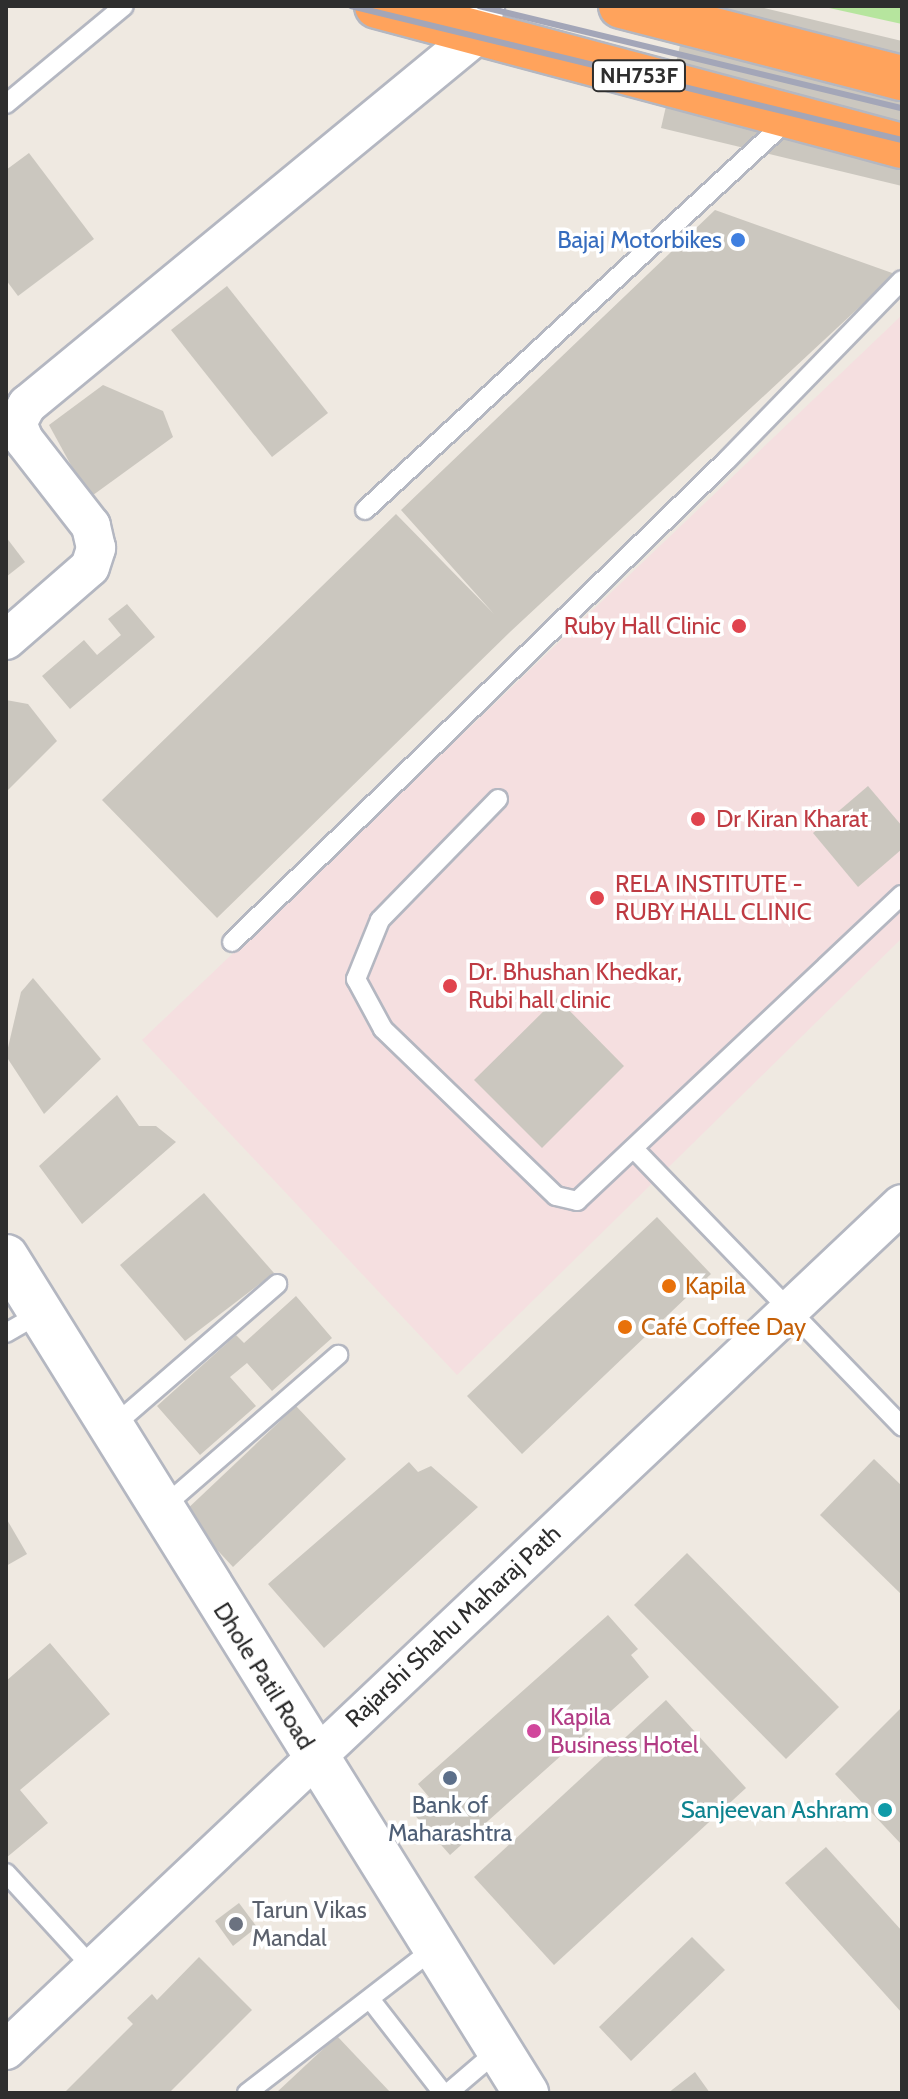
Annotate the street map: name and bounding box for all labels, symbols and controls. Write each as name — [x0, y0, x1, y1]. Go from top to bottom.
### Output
road number: NH753F — [591, 58, 687, 94]
place label: Bajaj Motorbikes — [557, 226, 722, 254]
marker: Bajaj Motorbikes — [729, 231, 747, 249]
place label: Ruby Hall Clinic — [564, 612, 721, 640]
marker: Ruby Hall Clinic — [728, 615, 750, 637]
place label: Dr Kiran Kharat — [716, 805, 868, 833]
marker: Dr Kiran Kharat — [687, 808, 709, 830]
place label: RELA INSTITUTE - RUBY HALL CLINIC — [615, 870, 811, 926]
marker: RELA INSTITUTE - RUBY HALL CLINIC — [586, 887, 608, 909]
place label: Dr. Bhushan Khedkar, Rubi hall clinic — [468, 958, 682, 1014]
marker: Dr. Bhushan Khedkar, Rubi hall clinic — [439, 975, 461, 997]
place label: Kapila — [685, 1272, 746, 1300]
marker: Kapila — [660, 1277, 678, 1295]
place label: Café Coffee Day — [641, 1313, 806, 1341]
marker: Café Coffee Day — [616, 1318, 634, 1336]
street label: Rajarshi Shahu Maharaj Path — [340, 1519, 566, 1733]
street label: Dhole Patil Road — [207, 1597, 321, 1755]
place label: Kapila Business Hotel — [550, 1703, 698, 1759]
marker: Kapila Business Hotel — [525, 1722, 543, 1740]
marker: Bank of Maharashtra — [441, 1769, 459, 1787]
place label: Bank of Maharashtra — [388, 1791, 512, 1847]
place label: Sanjeevan Ashram — [681, 1796, 869, 1824]
marker: Sanjeevan Ashram — [876, 1801, 894, 1819]
place label: Tarun Vikas Mandal — [252, 1896, 367, 1952]
marker: Tarun Vikas Mandal — [227, 1915, 245, 1933]

